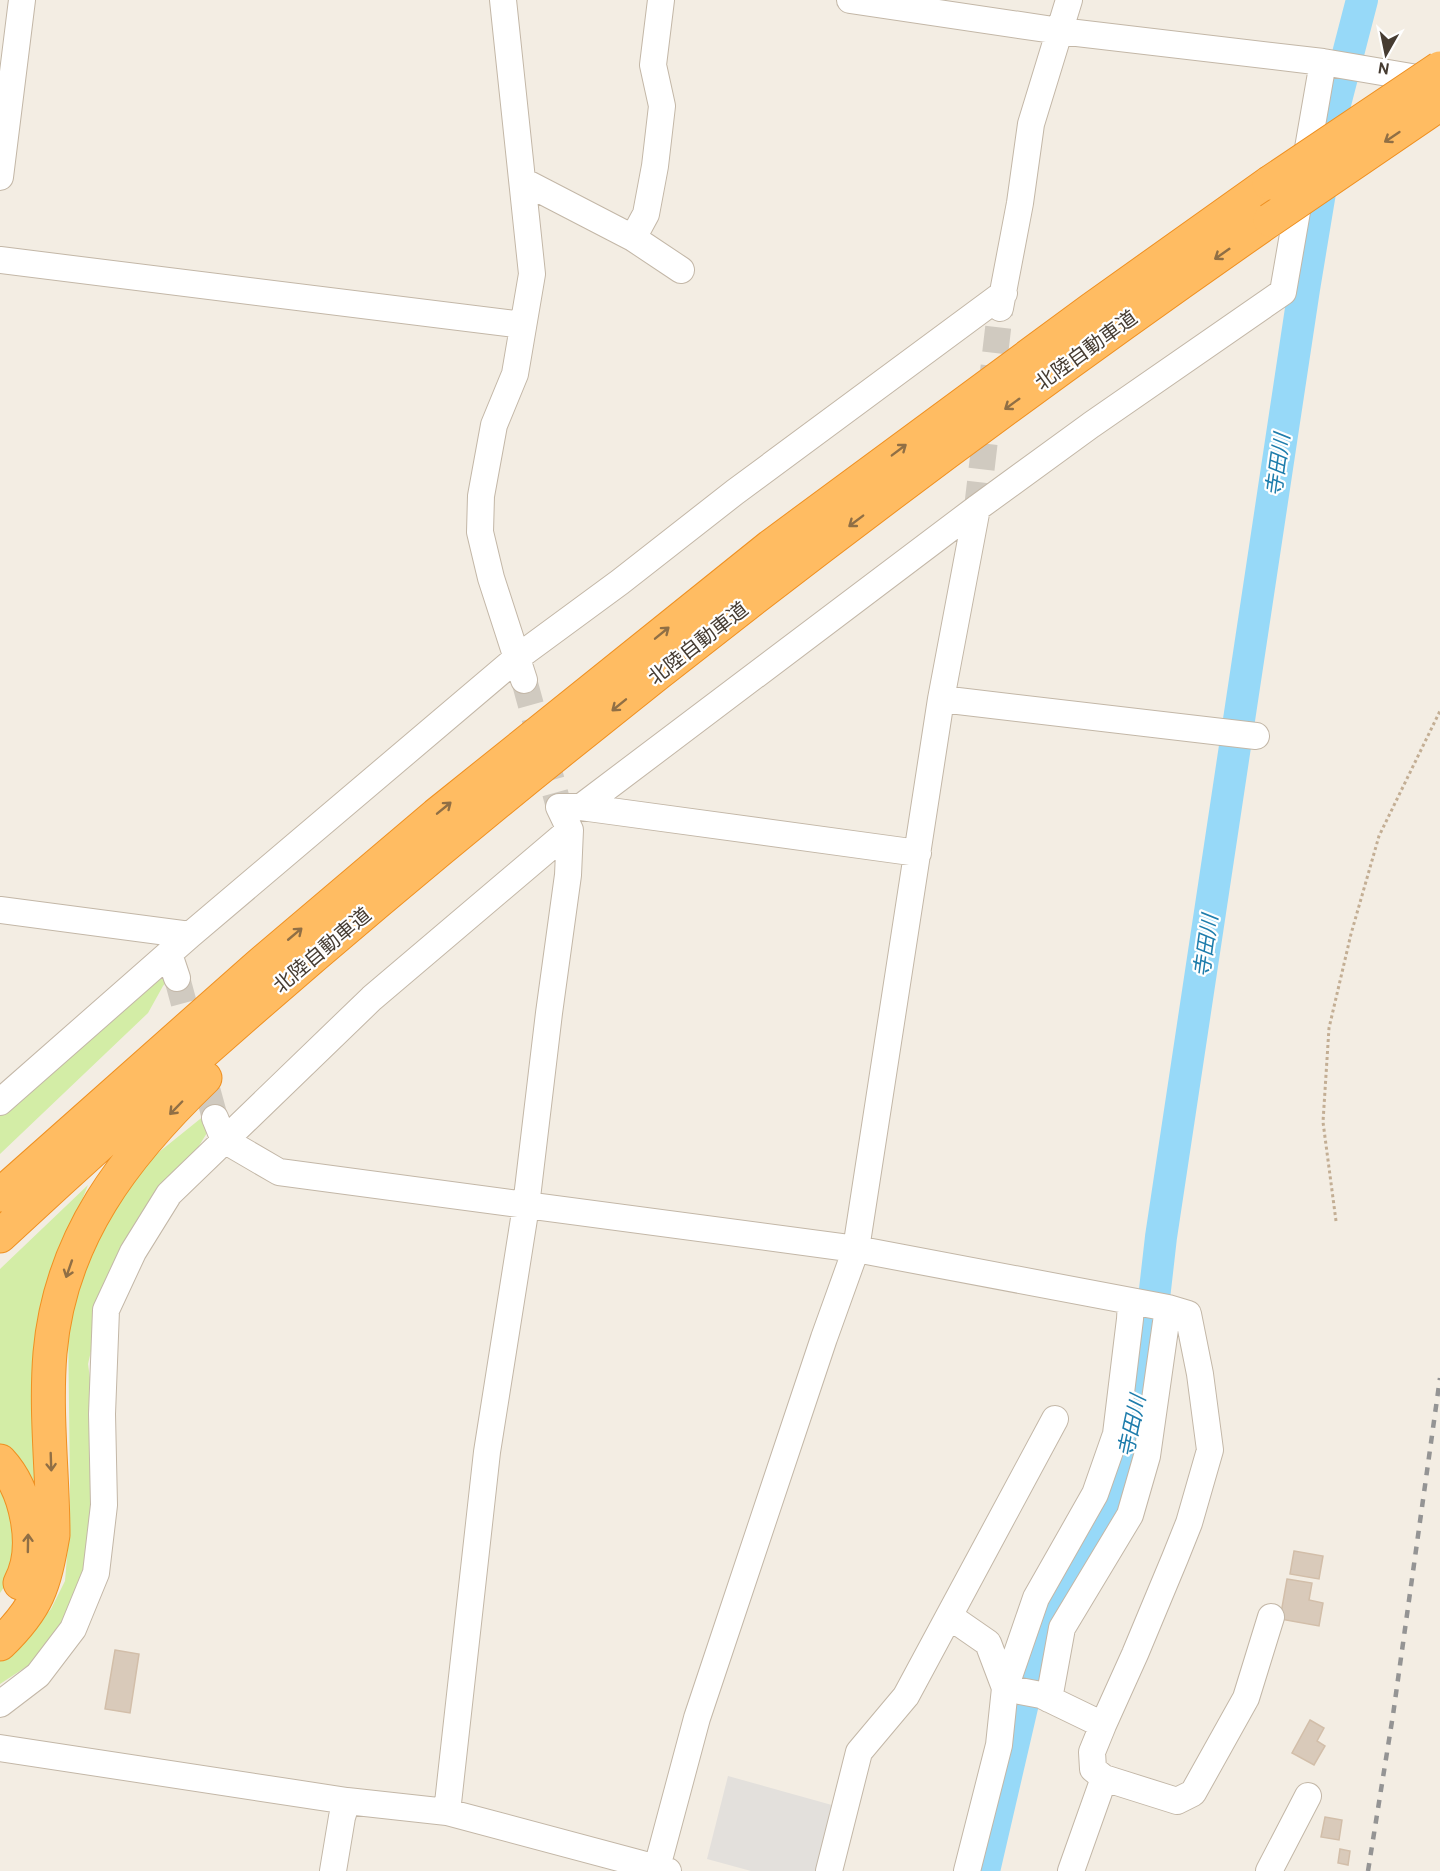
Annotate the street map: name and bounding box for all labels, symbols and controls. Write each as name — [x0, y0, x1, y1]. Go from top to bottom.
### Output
north arrow — [1356, 24, 1416, 84]
text: N — [1377, 56, 1391, 78]
one-way arrow — [1384, 131, 1400, 143]
one-way arrow — [1214, 248, 1230, 260]
street label: 北陸自動車道 — [1031, 306, 1143, 397]
one-way arrow — [1004, 397, 1020, 410]
water label: 寺田川 — [1262, 430, 1298, 498]
one-way arrow — [891, 443, 907, 456]
one-way arrow — [848, 514, 864, 527]
street label: 北陸自動車道 — [644, 597, 755, 692]
one-way arrow — [654, 626, 670, 639]
one-way arrow — [612, 699, 628, 712]
one-way arrow — [436, 801, 452, 814]
street label: 北陸自動車道 — [269, 903, 378, 1000]
water label: 寺田川 — [1190, 911, 1226, 979]
one-way arrow — [287, 927, 303, 940]
one-way arrow — [168, 1100, 183, 1115]
one-way arrow — [63, 1259, 74, 1278]
water label: 寺田川 — [1114, 1391, 1154, 1460]
one-way arrow — [46, 1451, 57, 1471]
one-way arrow — [23, 1533, 34, 1553]

